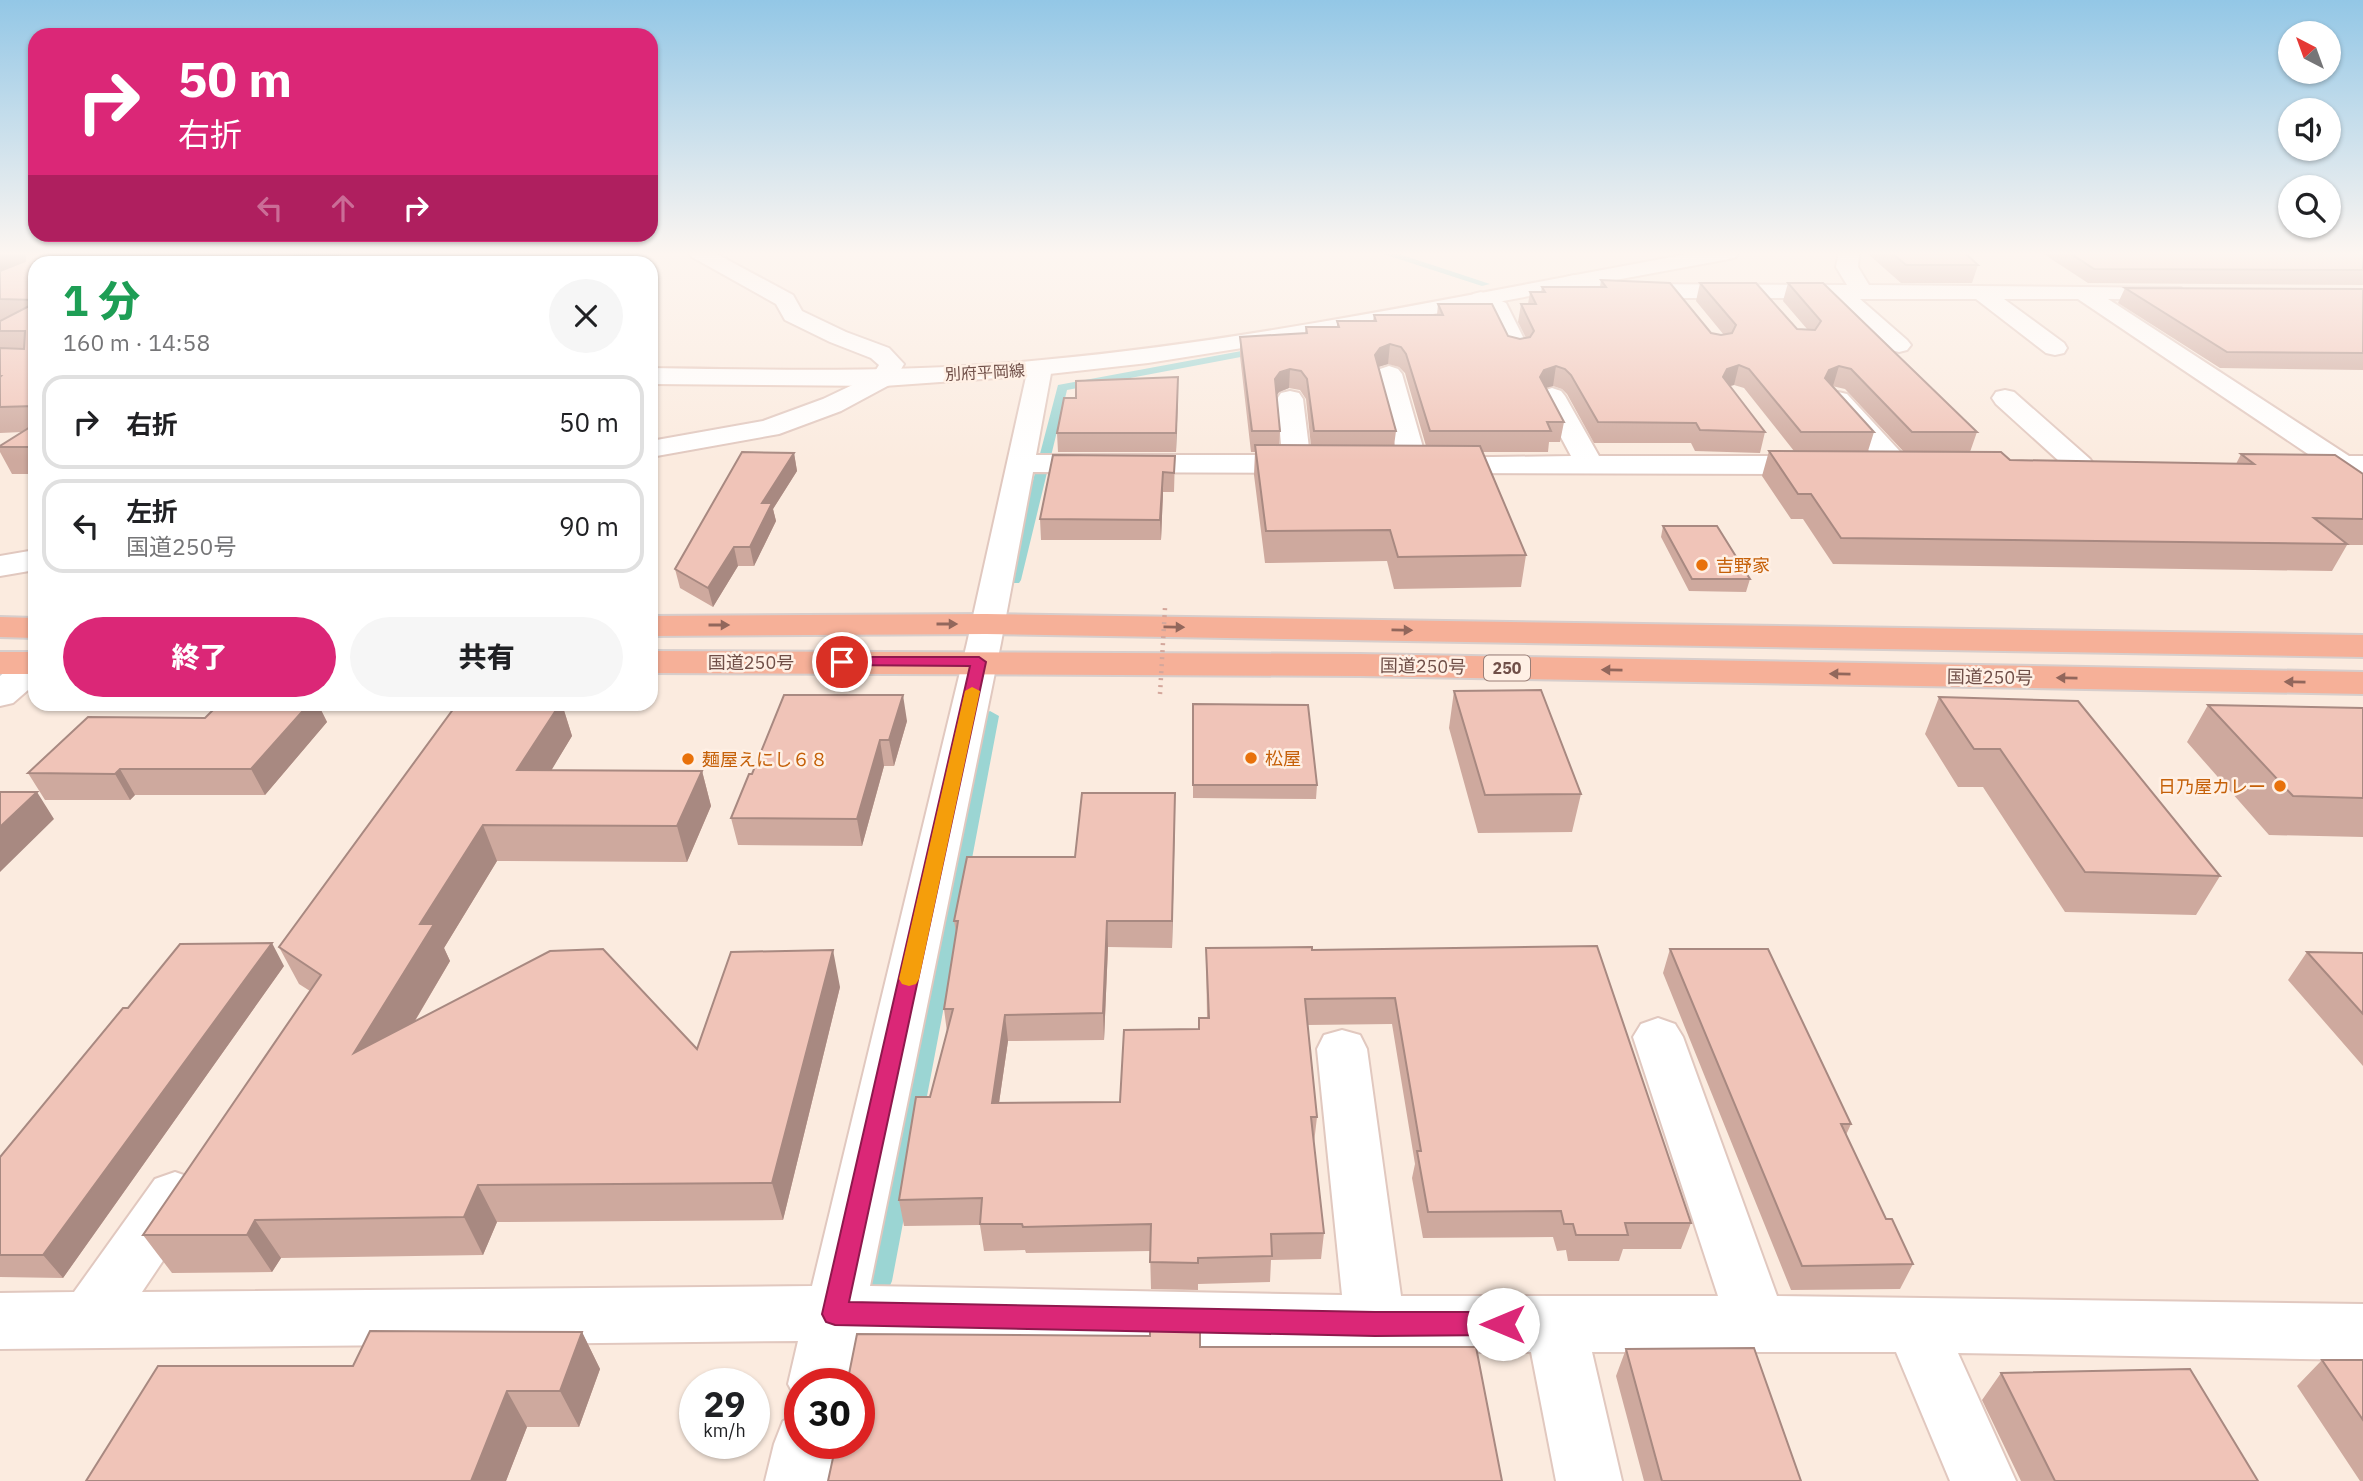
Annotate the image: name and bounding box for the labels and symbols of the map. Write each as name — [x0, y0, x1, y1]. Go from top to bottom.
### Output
north arrow — [2278, 21, 2342, 84]
street label: 別府平岡線 — [945, 360, 1025, 384]
place label: 吉野家 — [1716, 554, 1770, 577]
marker: 吉野家 — [1694, 557, 1710, 573]
one-way arrow — [936, 618, 958, 630]
one-way arrow — [708, 619, 730, 631]
one-way arrow — [1163, 621, 1185, 633]
one-way arrow — [1391, 625, 1413, 636]
pin — [812, 632, 872, 692]
street label: 国道250号 — [708, 651, 794, 674]
street label: 国道250号 — [1380, 654, 1466, 678]
road number: 250 — [1484, 656, 1530, 680]
one-way arrow — [1601, 664, 1623, 675]
street label: 国道250号 — [1947, 665, 2033, 689]
one-way arrow — [1829, 668, 1851, 680]
one-way arrow — [2056, 672, 2078, 684]
one-way arrow — [2284, 676, 2306, 688]
place label: 松屋 — [1265, 747, 1301, 770]
place label: 麺屋えにし６８ — [702, 748, 828, 771]
marker: 松屋 — [1243, 750, 1259, 766]
marker: 麺屋えにし６８ — [680, 751, 696, 767]
place label: 日乃屋カレー — [2158, 775, 2266, 798]
marker: 日乃屋カレー — [2272, 778, 2288, 794]
position arrow — [1466, 1287, 1540, 1361]
speed limit sign: 30 — [784, 1368, 875, 1459]

